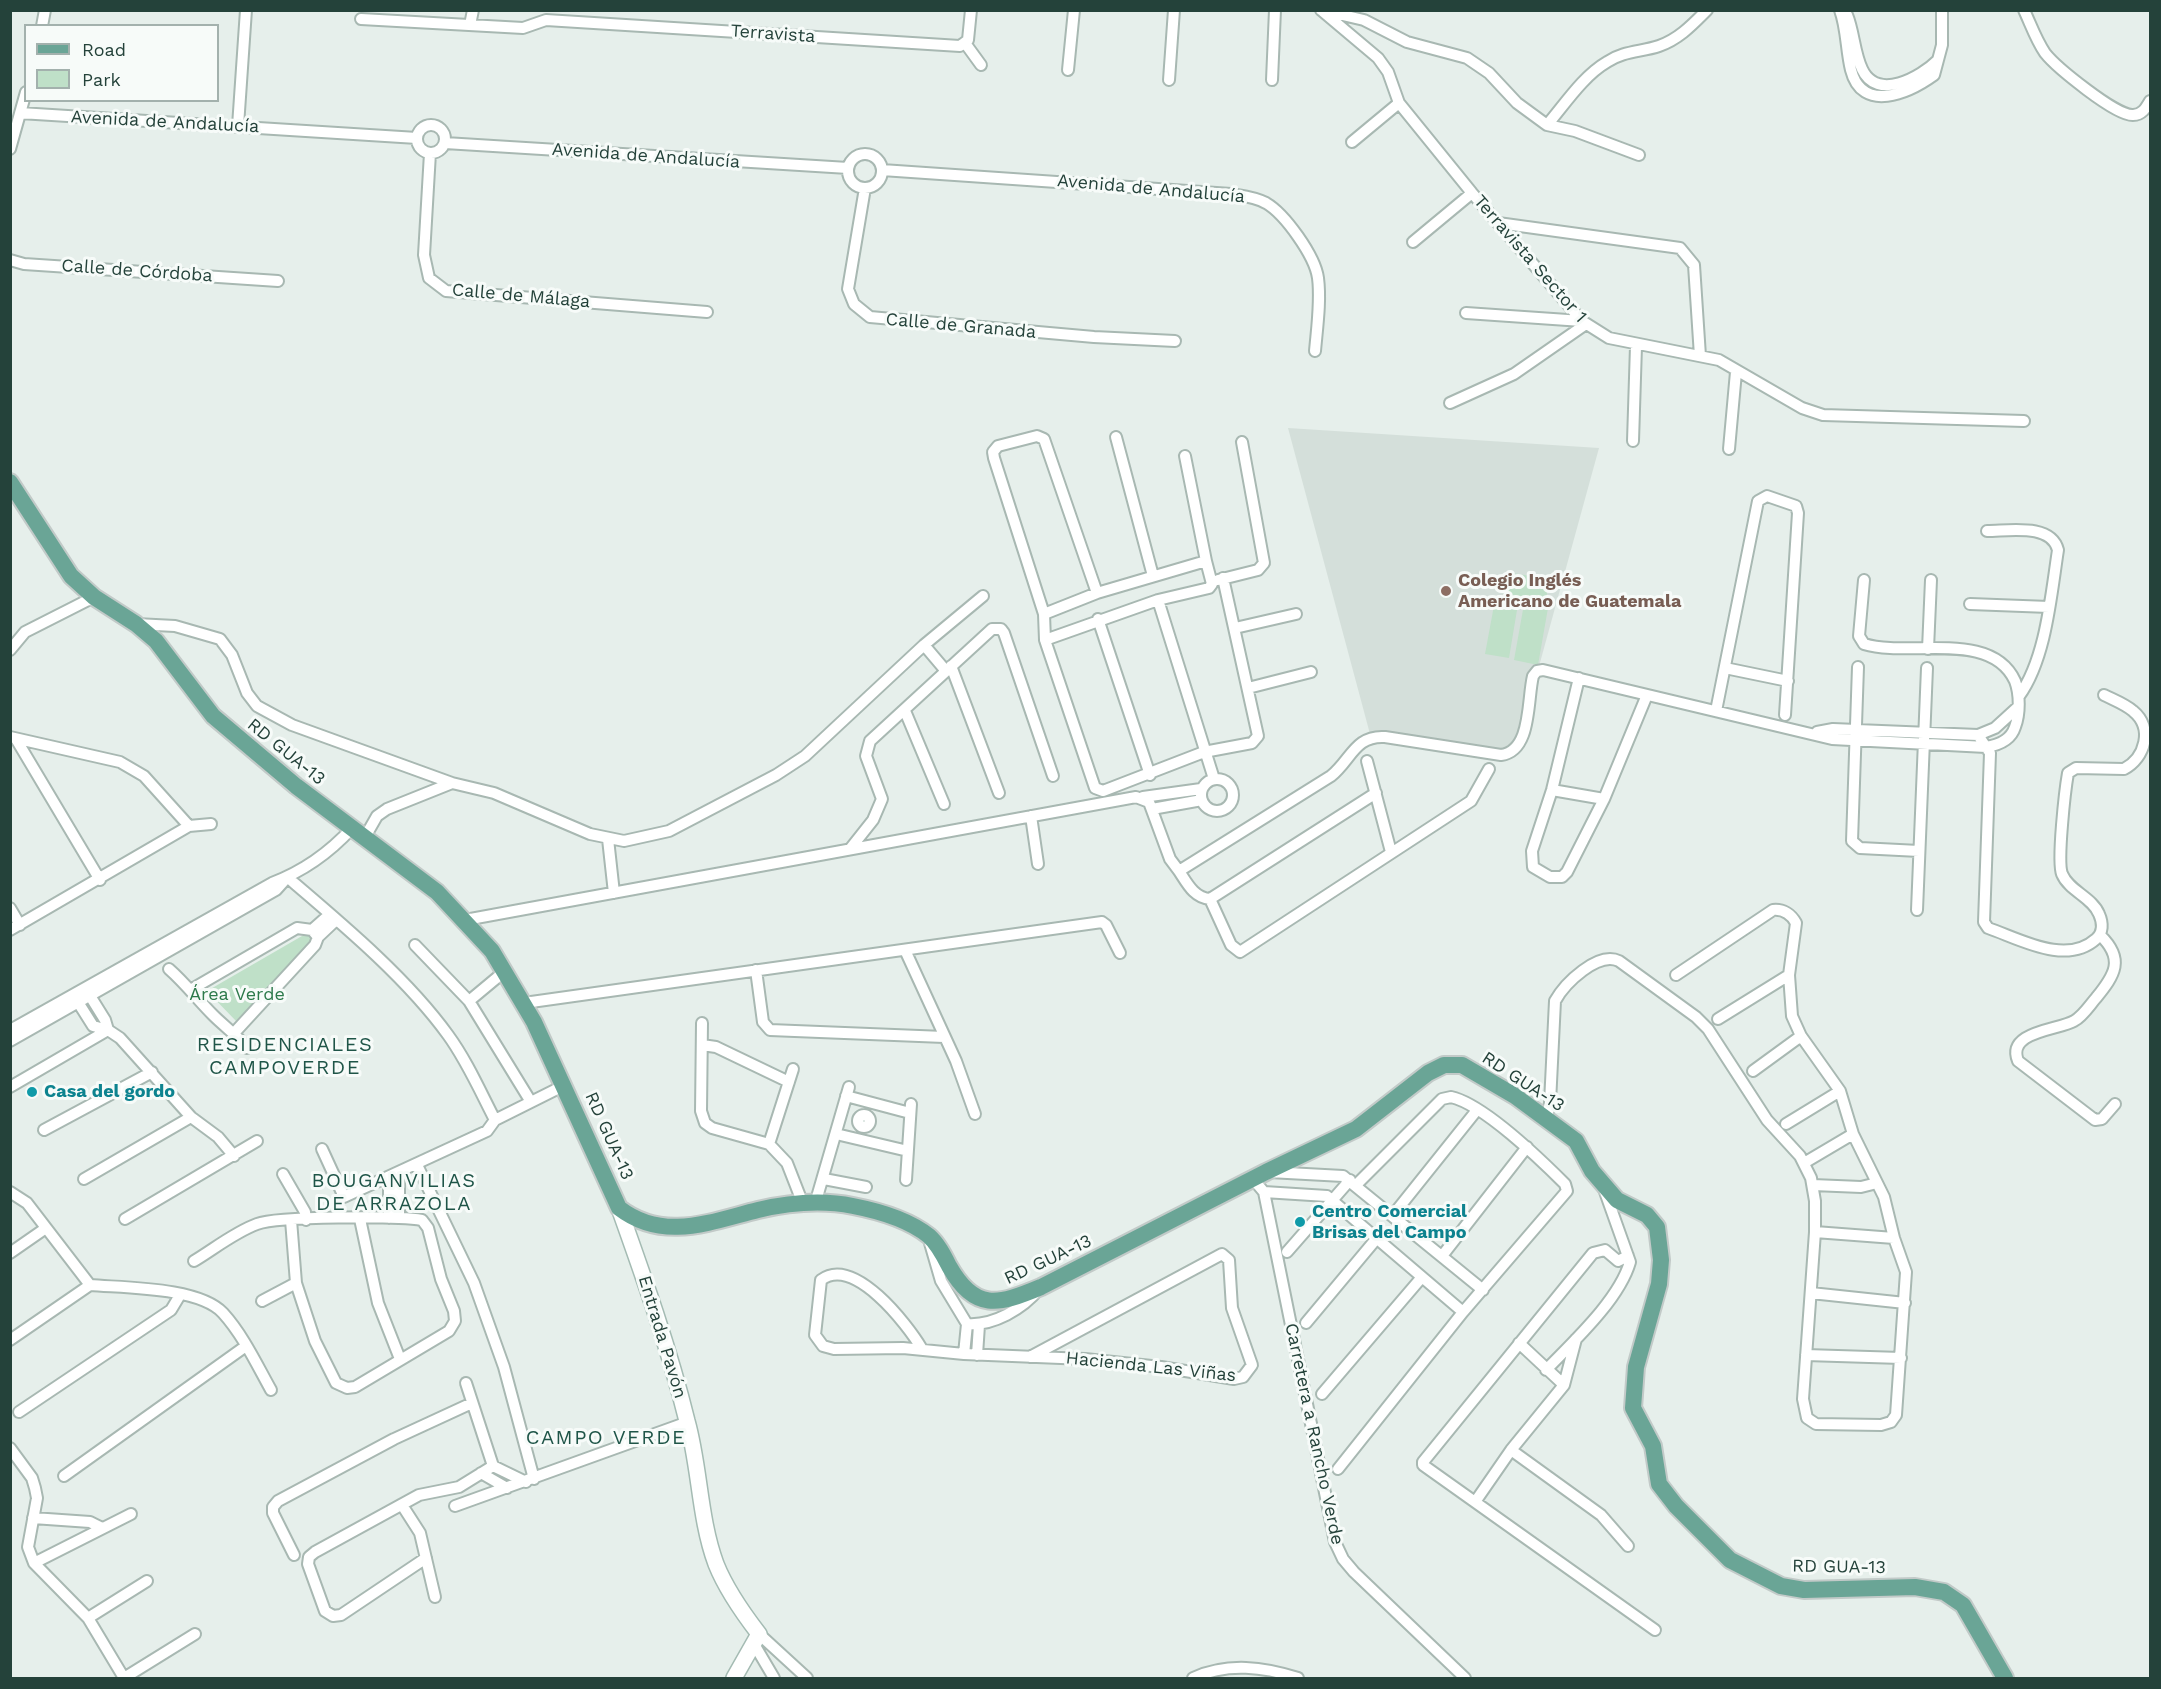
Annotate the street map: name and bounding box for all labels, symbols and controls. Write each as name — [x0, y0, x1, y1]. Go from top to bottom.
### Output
street label: Terravista — [730, 20, 816, 48]
legend — [24, 24, 219, 102]
text: Road — [82, 39, 126, 60]
text: Park — [82, 69, 121, 90]
street label: Avenida de Andalucía — [70, 106, 260, 138]
street label: Avenida de Andalucía — [551, 139, 741, 173]
street label: Avenida de Andalucía — [1056, 170, 1246, 208]
street label: Terravista Sector 1 — [1469, 191, 1591, 327]
street label: Calle de Córdoba — [61, 255, 213, 287]
street label: Calle de Málaga — [451, 279, 591, 313]
street label: Calle de Granada — [885, 309, 1037, 343]
place label: Colegio Inglés Americano de Guatemala — [1458, 570, 1681, 612]
marker: Colegio Inglés Americano de Guatemala — [1439, 584, 1453, 598]
street label: RD GUA-13 — [243, 714, 329, 790]
park label: Área Verde — [189, 984, 285, 1006]
district label: RESIDENCIALES CAMPOVERDE — [197, 1033, 373, 1080]
street label: RD GUA-13 — [1478, 1047, 1568, 1117]
place label: Casa del gordo — [44, 1081, 175, 1103]
marker: Casa del gordo — [25, 1085, 39, 1099]
street label: RD GUA-13 — [580, 1089, 638, 1183]
district label: BOUGANVILIAS DE ARRAZOLA — [311, 1169, 477, 1216]
place label: Centro Comercial Brisas del Campo — [1312, 1201, 1467, 1244]
marker: Centro Comercial Brisas del Campo — [1293, 1215, 1307, 1229]
street label: RD GUA-13 — [1001, 1230, 1095, 1290]
street label: Entrada Pavón — [633, 1273, 691, 1401]
street label: Carretera a Rancho Verde — [1280, 1321, 1348, 1547]
street label: Hacienda Las Viñas — [1065, 1347, 1237, 1387]
district label: CAMPO VERDE — [526, 1426, 686, 1450]
street label: RD GUA-13 — [1792, 1555, 1886, 1579]

